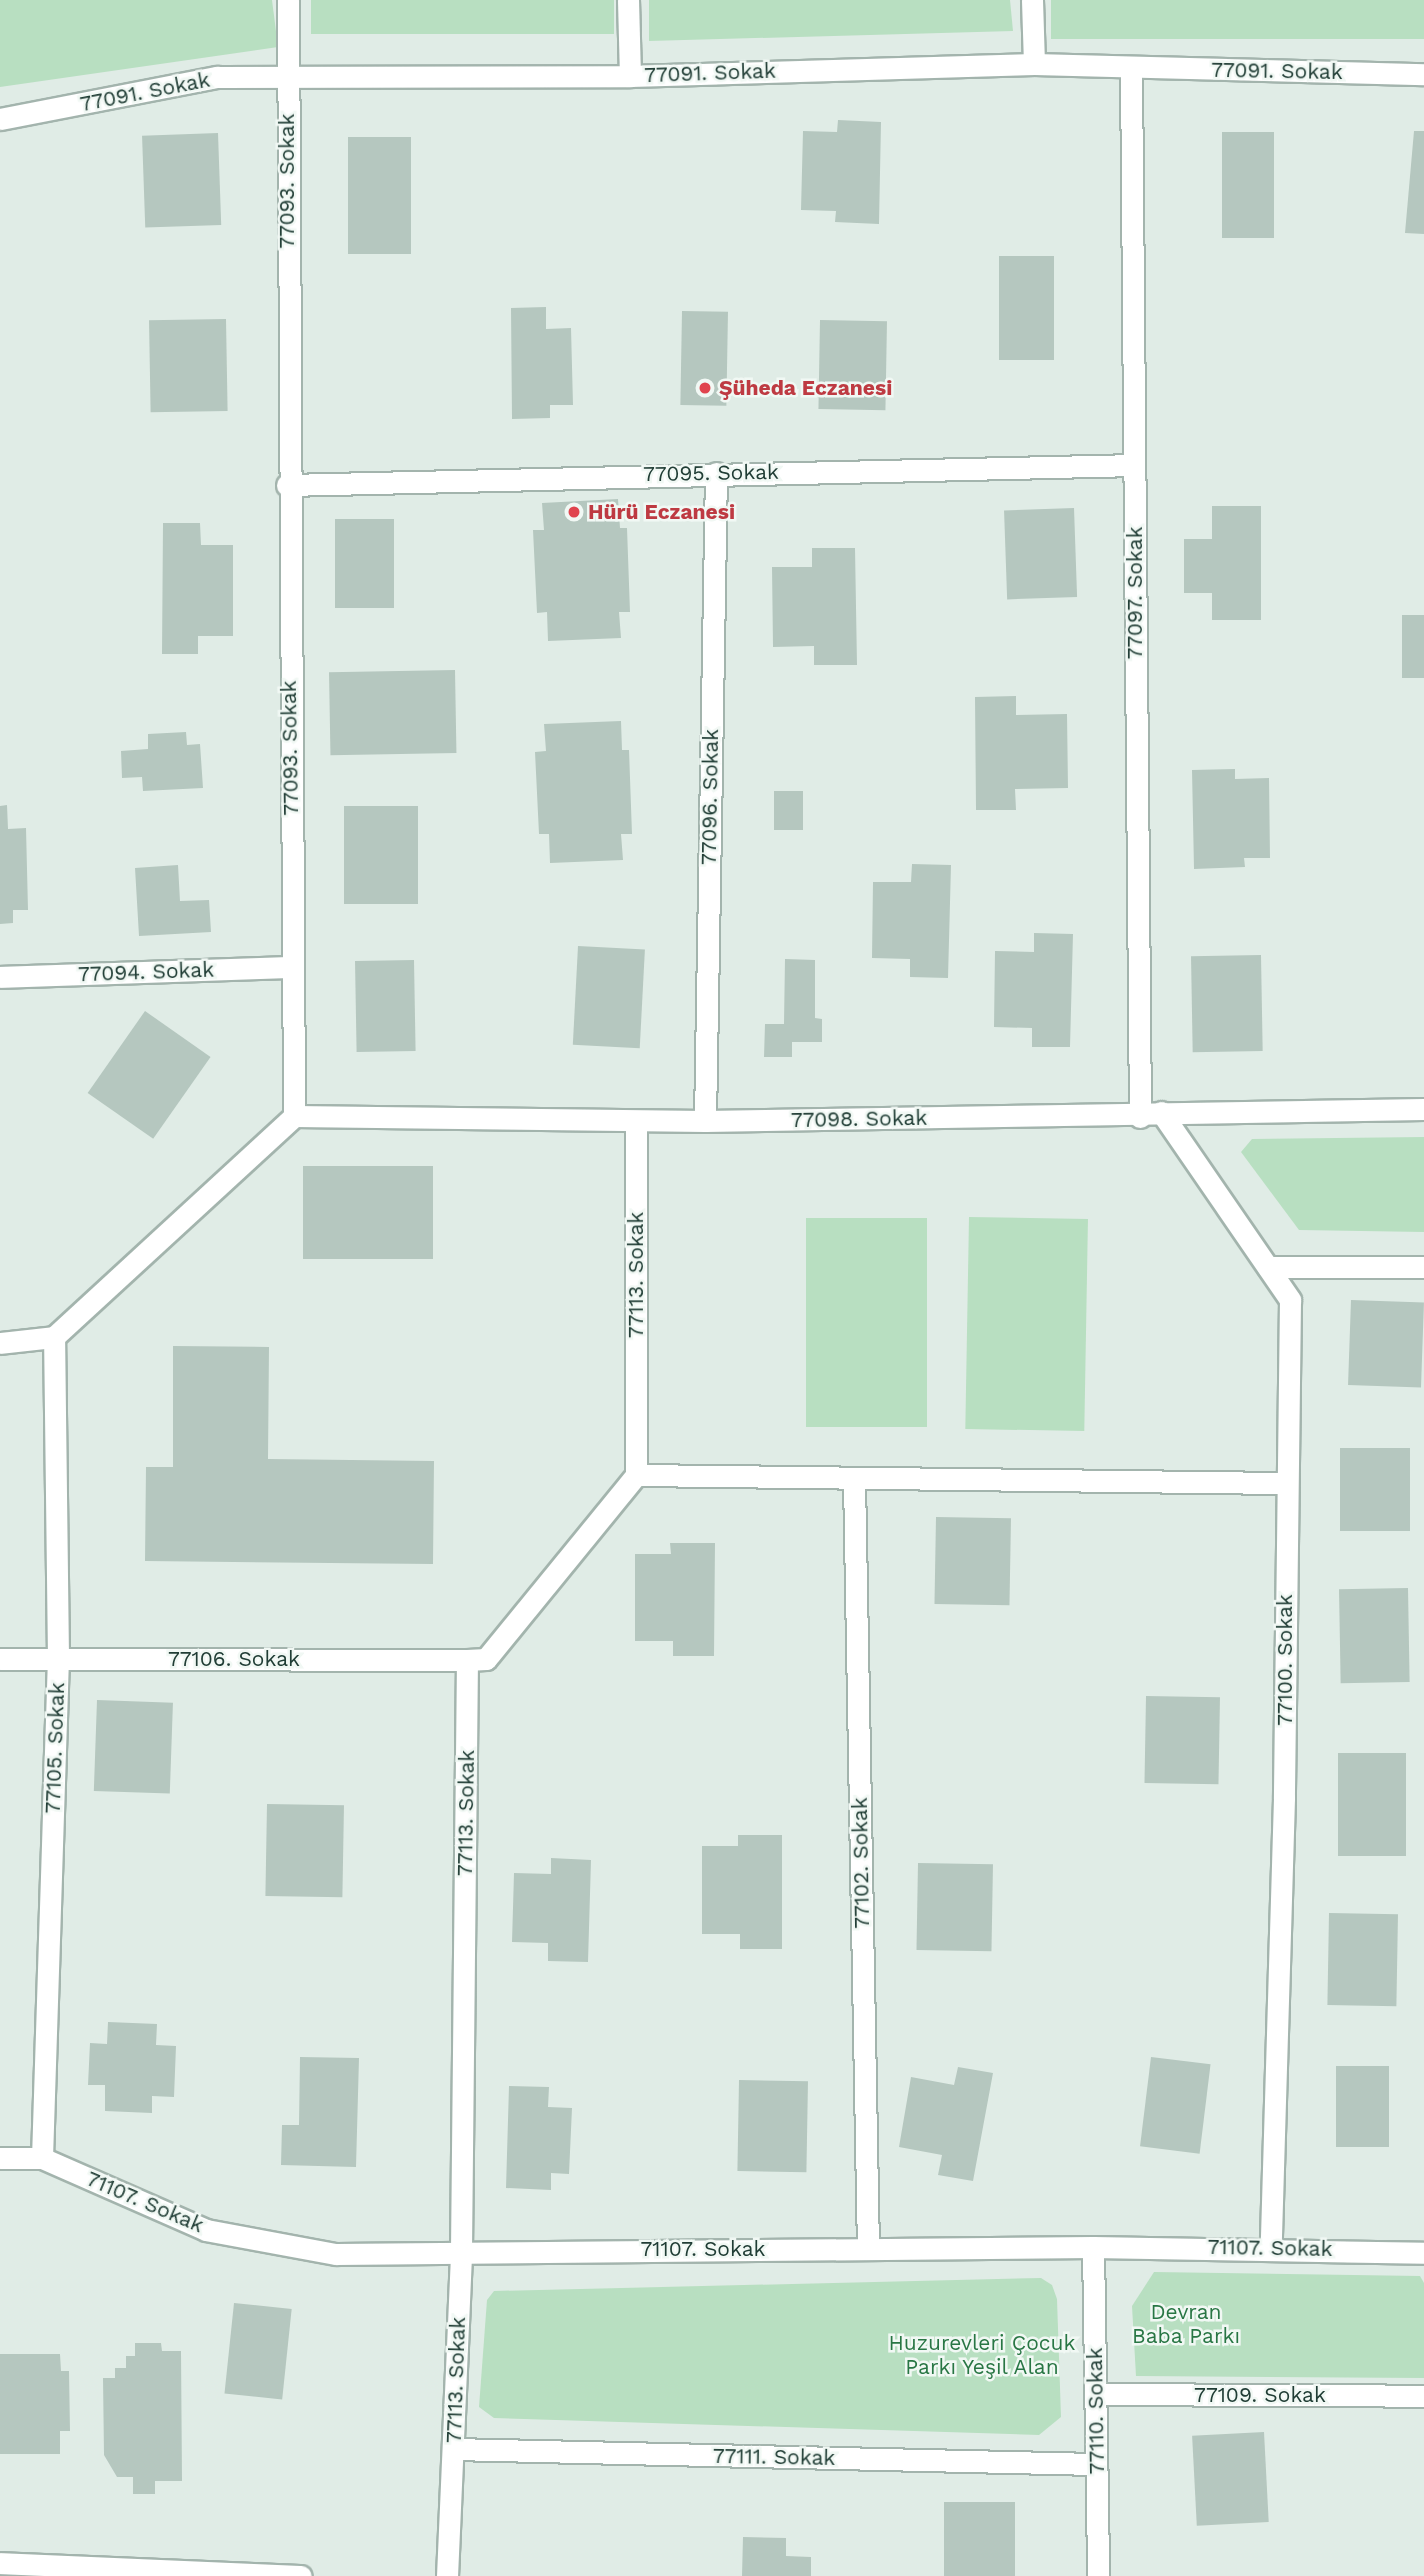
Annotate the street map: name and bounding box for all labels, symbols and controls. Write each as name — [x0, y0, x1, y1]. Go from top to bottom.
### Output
street label: 77091. Sokak — [1211, 57, 1343, 85]
street label: 77091. Sokak — [644, 58, 776, 88]
street label: 77091. Sokak — [78, 67, 212, 117]
street label: 77093. Sokak — [274, 113, 300, 249]
place label: Şüheda Eczanesi — [719, 375, 892, 401]
marker: Şüheda Eczanesi — [697, 380, 713, 396]
street label: 77095. Sokak — [643, 459, 779, 487]
place label: Hürü Eczanesi — [588, 499, 735, 525]
marker: Hürü Eczanesi — [566, 504, 582, 520]
street label: 77097. Sokak — [1122, 527, 1148, 659]
street label: 77093. Sokak — [276, 680, 304, 816]
street label: 77096. Sokak — [696, 729, 724, 865]
street label: 77094. Sokak — [78, 957, 214, 987]
street label: 77098. Sokak — [791, 1105, 927, 1133]
street label: 77113. Sokak — [623, 1212, 649, 1338]
street label: 77100. Sokak — [1272, 1594, 1298, 1726]
street label: 77106. Sokak — [168, 1646, 300, 1672]
street label: 77105. Sokak — [40, 1682, 70, 1814]
street label: 77113. Sokak — [452, 1750, 480, 1876]
street label: 77102. Sokak — [847, 1797, 875, 1929]
street label: 71107. Sokak — [83, 2166, 207, 2238]
street label: 71107. Sokak — [1207, 2234, 1333, 2262]
street label: 71107. Sokak — [641, 2236, 765, 2262]
park label: Devran Baba Parkı — [1132, 2299, 1240, 2349]
street label: 77113. Sokak — [441, 2316, 471, 2444]
park label: Huzurevleri Çocuk Parkı Yeşil Alan — [889, 2330, 1075, 2380]
street label: 77110. Sokak — [1082, 2347, 1110, 2475]
street label: 77109. Sokak — [1194, 2382, 1326, 2408]
street label: 77111. Sokak — [713, 2443, 835, 2471]

